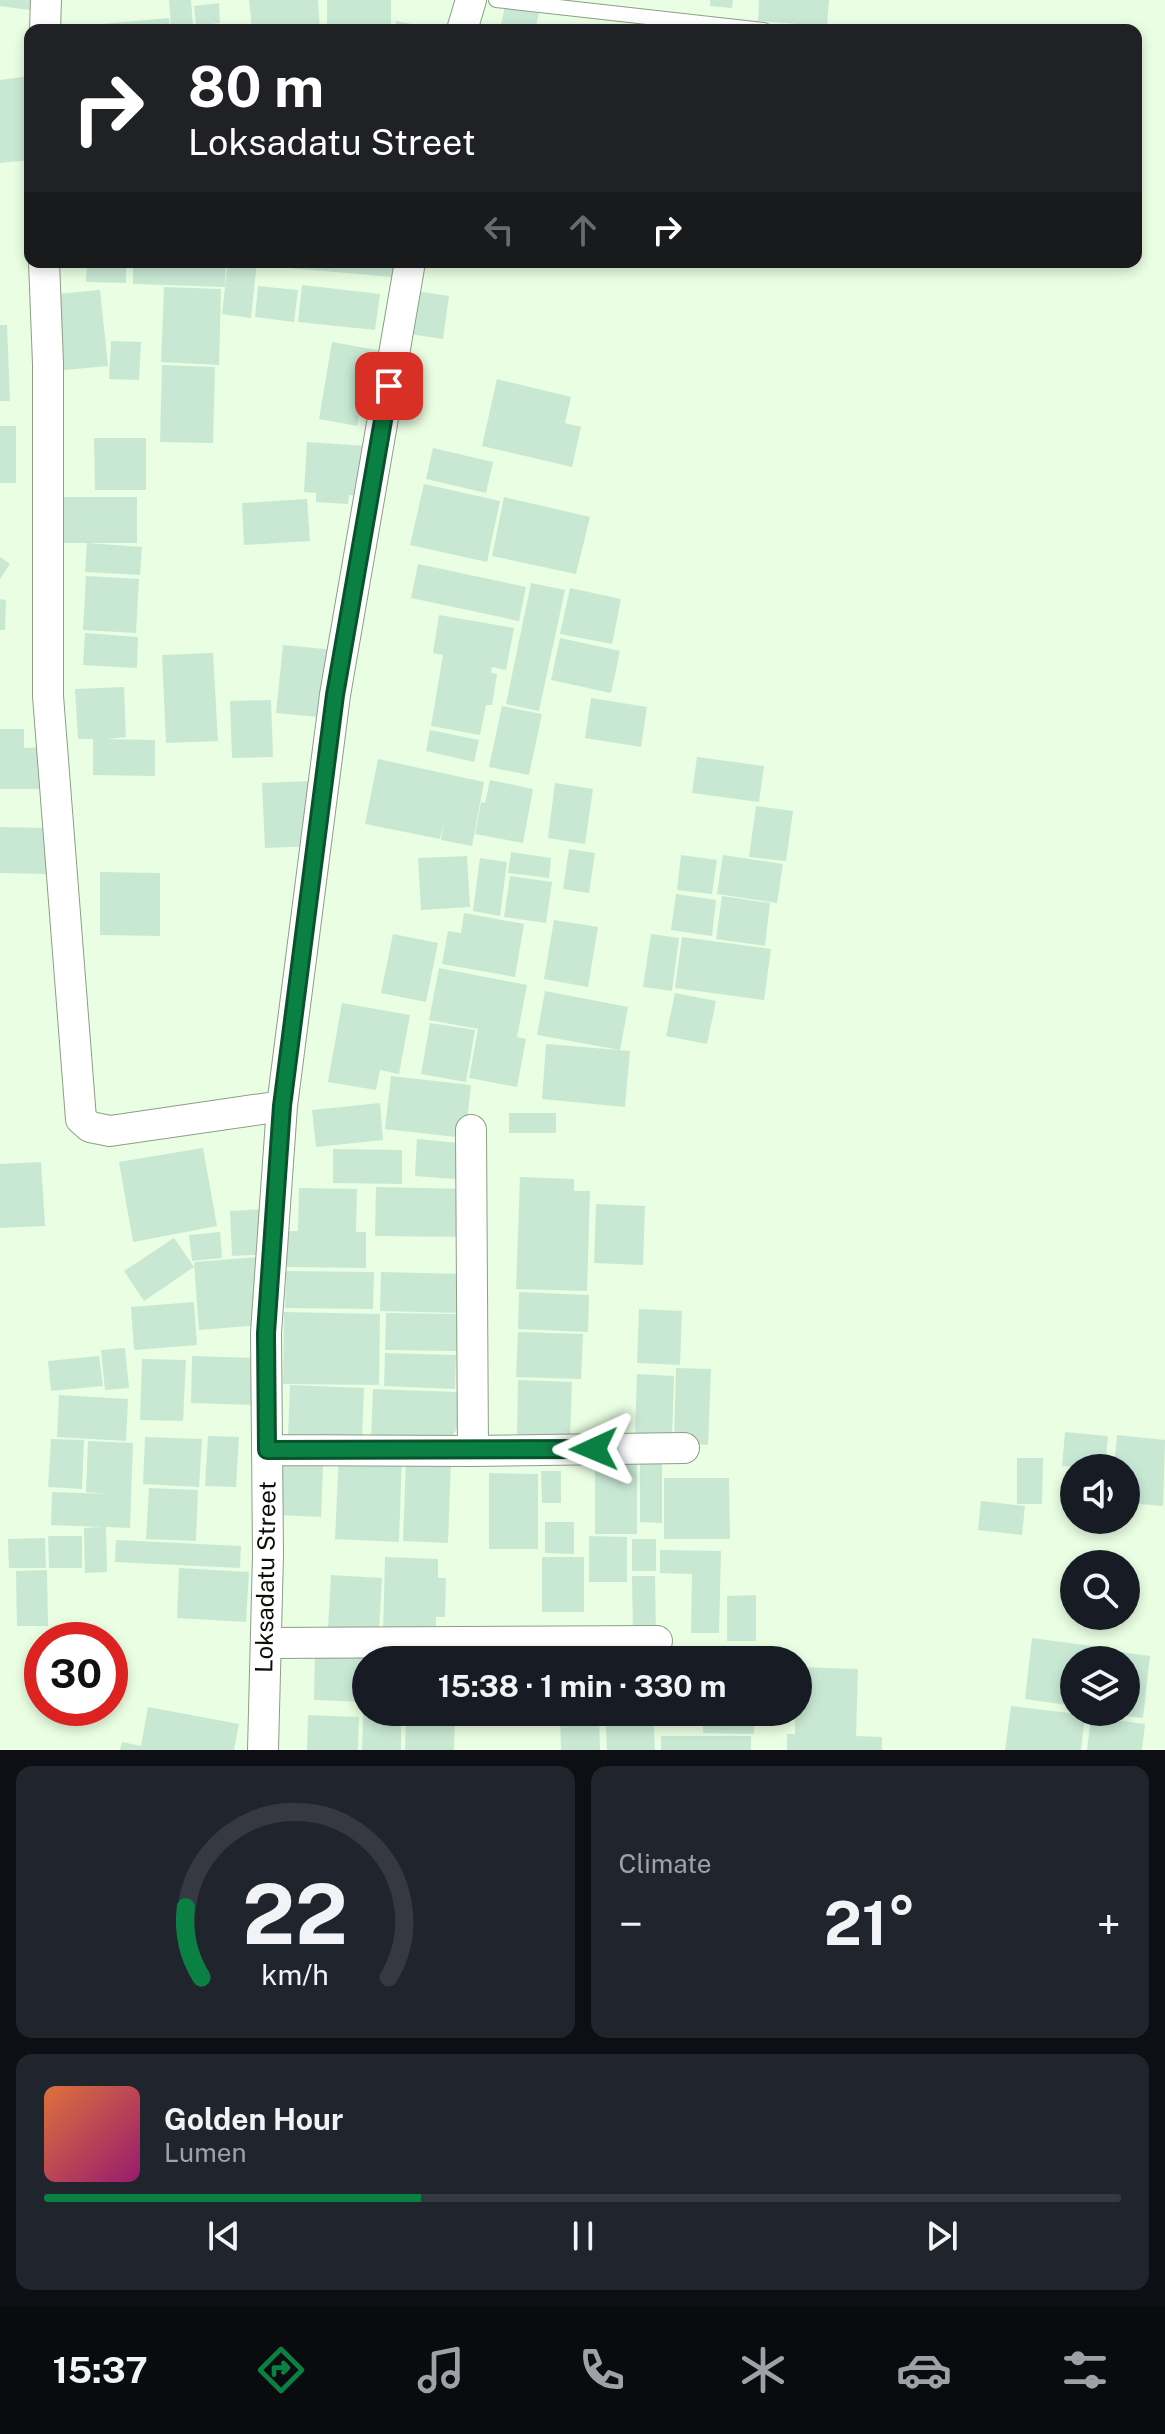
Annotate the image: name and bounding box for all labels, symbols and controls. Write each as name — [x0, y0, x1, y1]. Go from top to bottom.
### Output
text: 80 m — [188, 54, 324, 120]
icon: right — [56, 56, 160, 160]
text: Loksadatu Street — [188, 121, 476, 163]
icon: left — [477, 208, 521, 252]
icon: ahead — [561, 208, 605, 252]
icon: right — [645, 208, 689, 252]
pin — [355, 352, 423, 420]
icon: arrive — [367, 364, 411, 408]
position arrow — [552, 1407, 636, 1491]
map controls — [1060, 1454, 1140, 1726]
button: sound — [1060, 1454, 1140, 1534]
street label: Loksadatu Street — [249, 1481, 281, 1673]
button: search — [1060, 1550, 1140, 1630]
speed limit sign: 30 — [24, 1622, 128, 1726]
button: layers — [1060, 1646, 1140, 1726]
text: 15:38 · 1 min · 330 m — [438, 1668, 726, 1704]
text: Climate — [619, 1848, 712, 1879]
text: 22 — [242, 1865, 348, 1963]
text: 21° — [824, 1888, 916, 1959]
text: − — [619, 1898, 643, 1950]
text: + — [1097, 1898, 1121, 1950]
text: km/h — [262, 1958, 329, 1991]
text: Golden Hour — [164, 2101, 343, 2137]
text: Lumen — [164, 2137, 247, 2168]
icon: previous — [202, 2214, 246, 2258]
icon: pause — [561, 2214, 605, 2258]
icon: next — [920, 2214, 964, 2258]
icon: directions — [253, 2342, 309, 2398]
icon: music — [413, 2342, 469, 2398]
icon: phone — [574, 2342, 630, 2398]
icon: climate — [735, 2342, 791, 2398]
icon: car — [896, 2342, 952, 2398]
icon: filters — [1057, 2342, 1113, 2398]
text: 15:37 — [52, 2349, 148, 2391]

